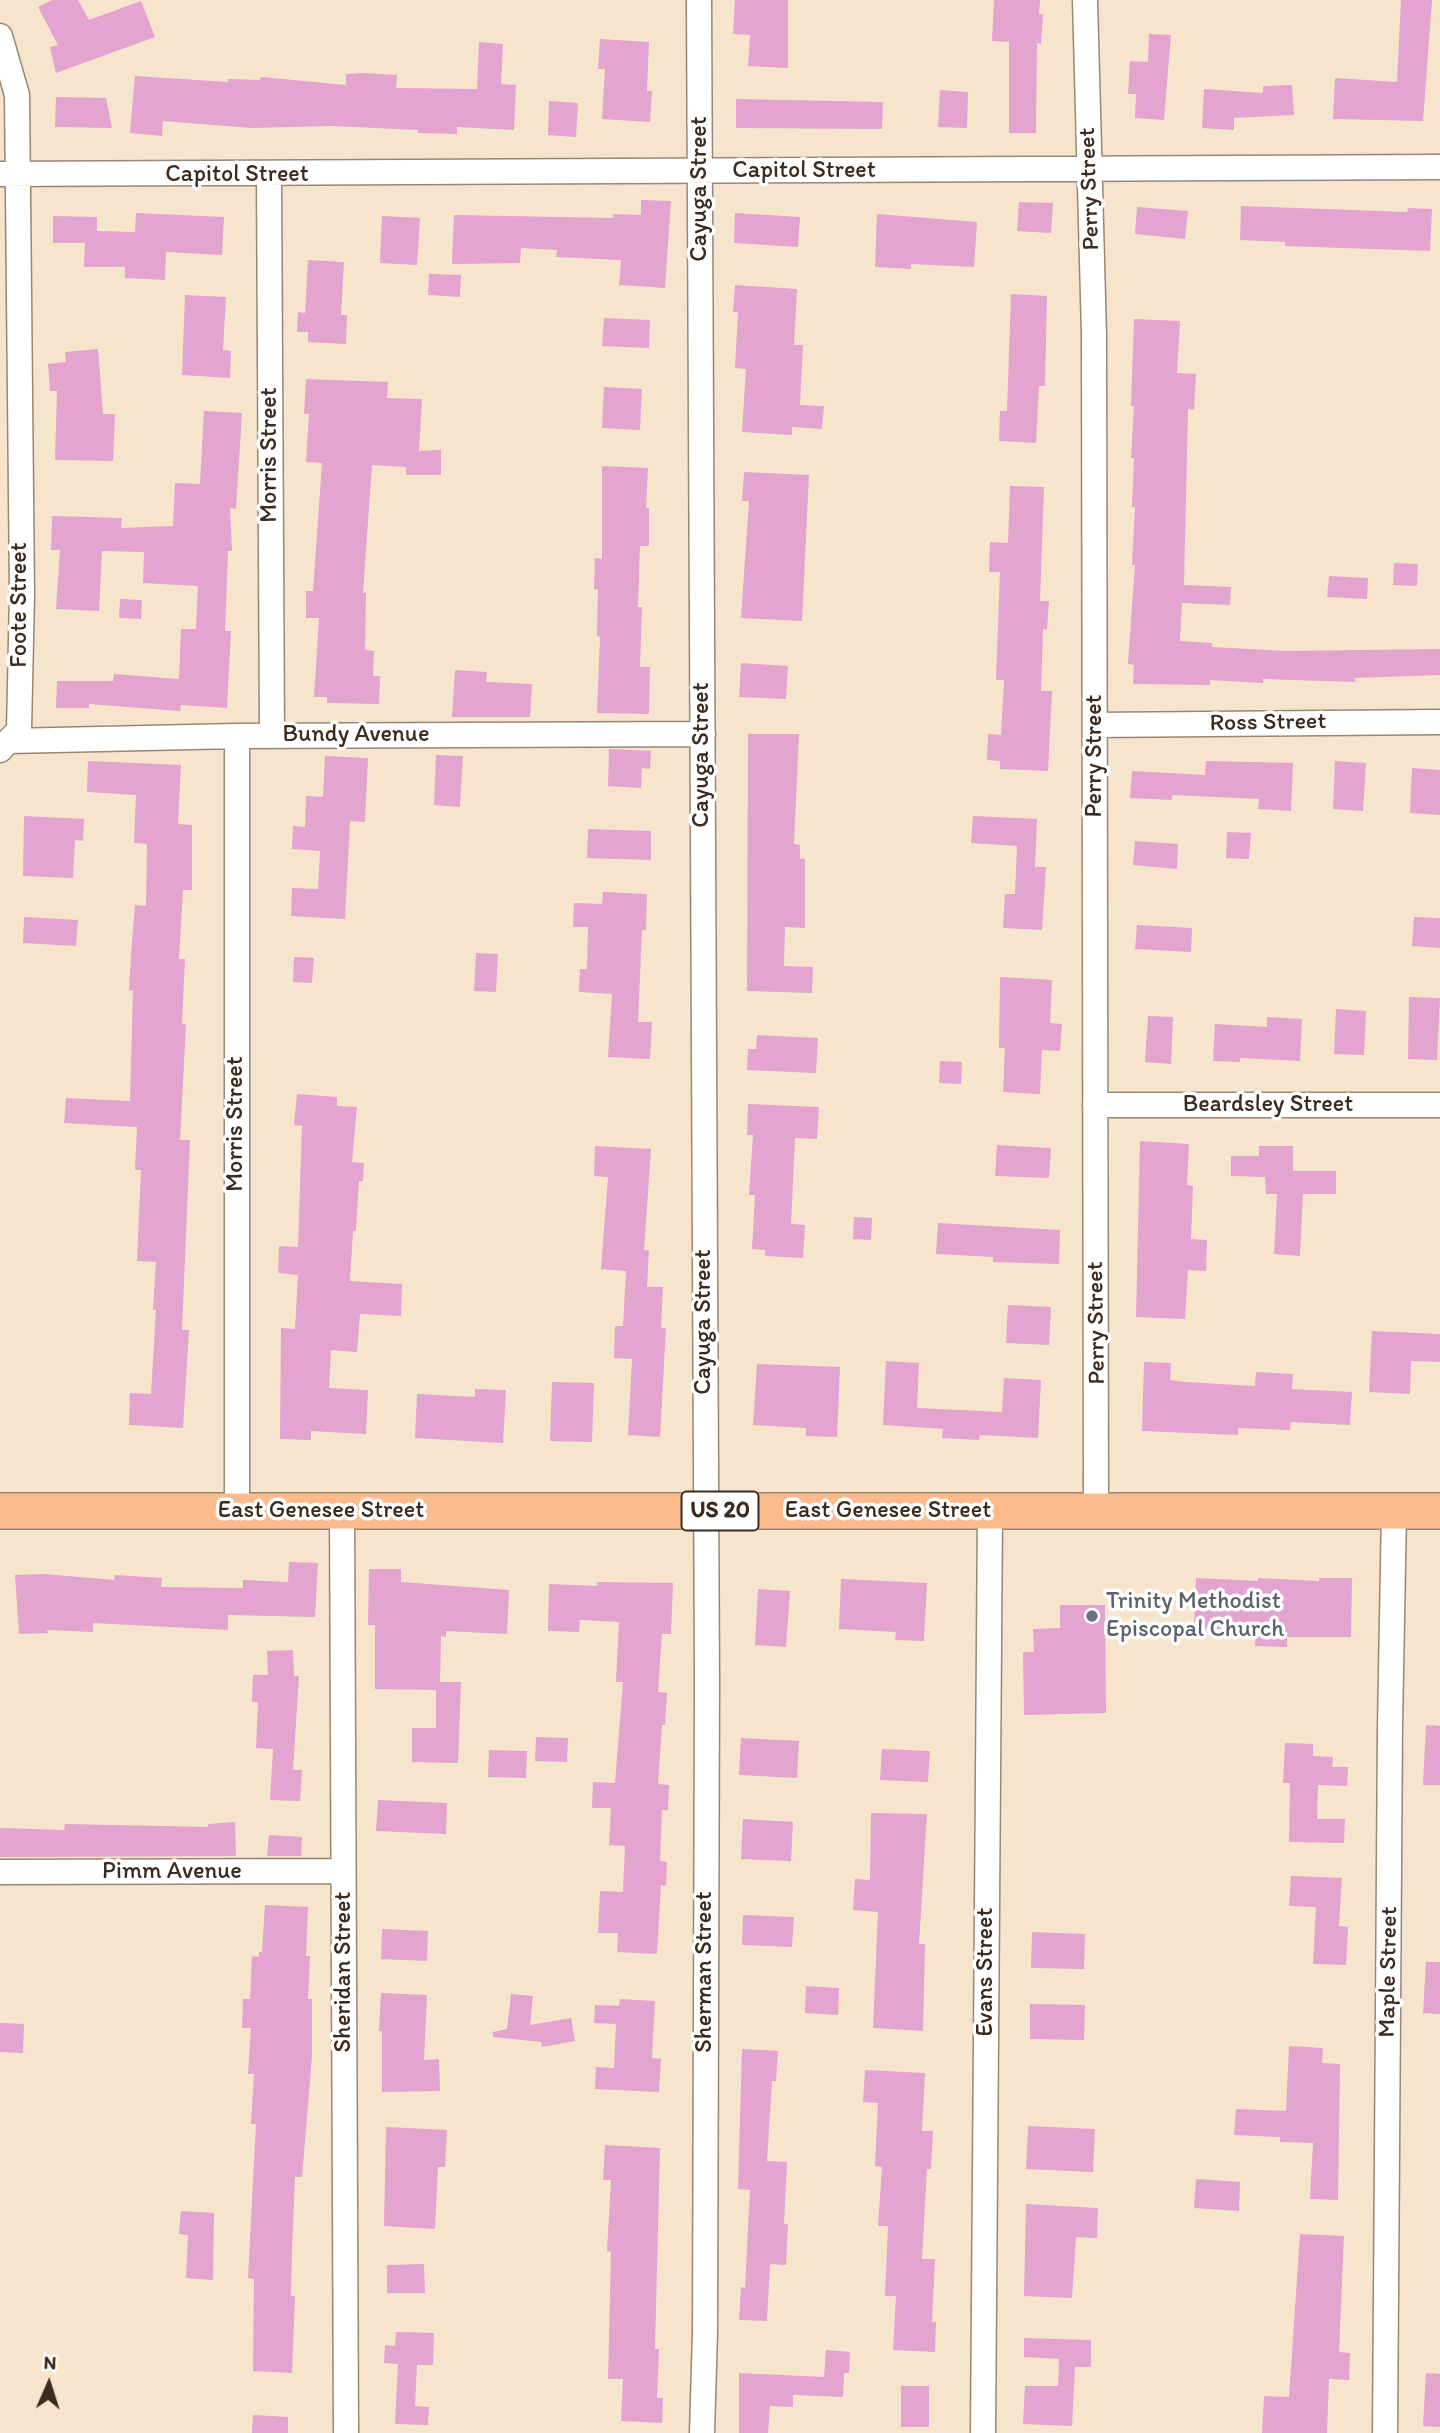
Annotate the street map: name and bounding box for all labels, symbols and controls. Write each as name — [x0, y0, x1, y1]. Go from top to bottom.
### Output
street label: Cayuga Street — [686, 116, 714, 262]
street label: Perry Street — [1073, 127, 1107, 251]
street label: Capitol Street — [732, 157, 876, 185]
street label: Capitol Street — [165, 161, 309, 189]
street label: Morris Street — [256, 387, 284, 523]
street label: Foote Street — [6, 542, 34, 668]
street label: Cayuga Street — [688, 682, 716, 828]
street label: Perry Street — [1081, 694, 1109, 818]
street label: Ross Street — [1209, 708, 1327, 738]
street label: Bundy Avenue — [283, 721, 429, 749]
street label: Morris Street — [222, 1056, 250, 1192]
street label: Beardsley Street — [1183, 1091, 1353, 1119]
street label: Cayuga Street — [690, 1249, 718, 1395]
street label: Perry Street — [1082, 1261, 1112, 1385]
road number: US 20 — [682, 1492, 758, 1530]
street label: East Genesee Street — [218, 1497, 424, 1525]
street label: East Genesee Street — [785, 1497, 991, 1525]
place label: Trinity Methodist Episcopal Church — [1106, 1588, 1284, 1644]
marker: Trinity Methodist Episcopal Church — [1084, 1608, 1100, 1624]
street label: Pimm Avenue — [102, 1858, 242, 1886]
street label: Sherman Street — [691, 1891, 719, 2053]
street label: Sheridan Street — [330, 1892, 358, 2052]
street label: Maple Street — [1373, 1906, 1405, 2038]
street label: Evans Street — [972, 1908, 1000, 2036]
north arrow — [14, 2349, 84, 2419]
text: N — [43, 2351, 57, 2374]

